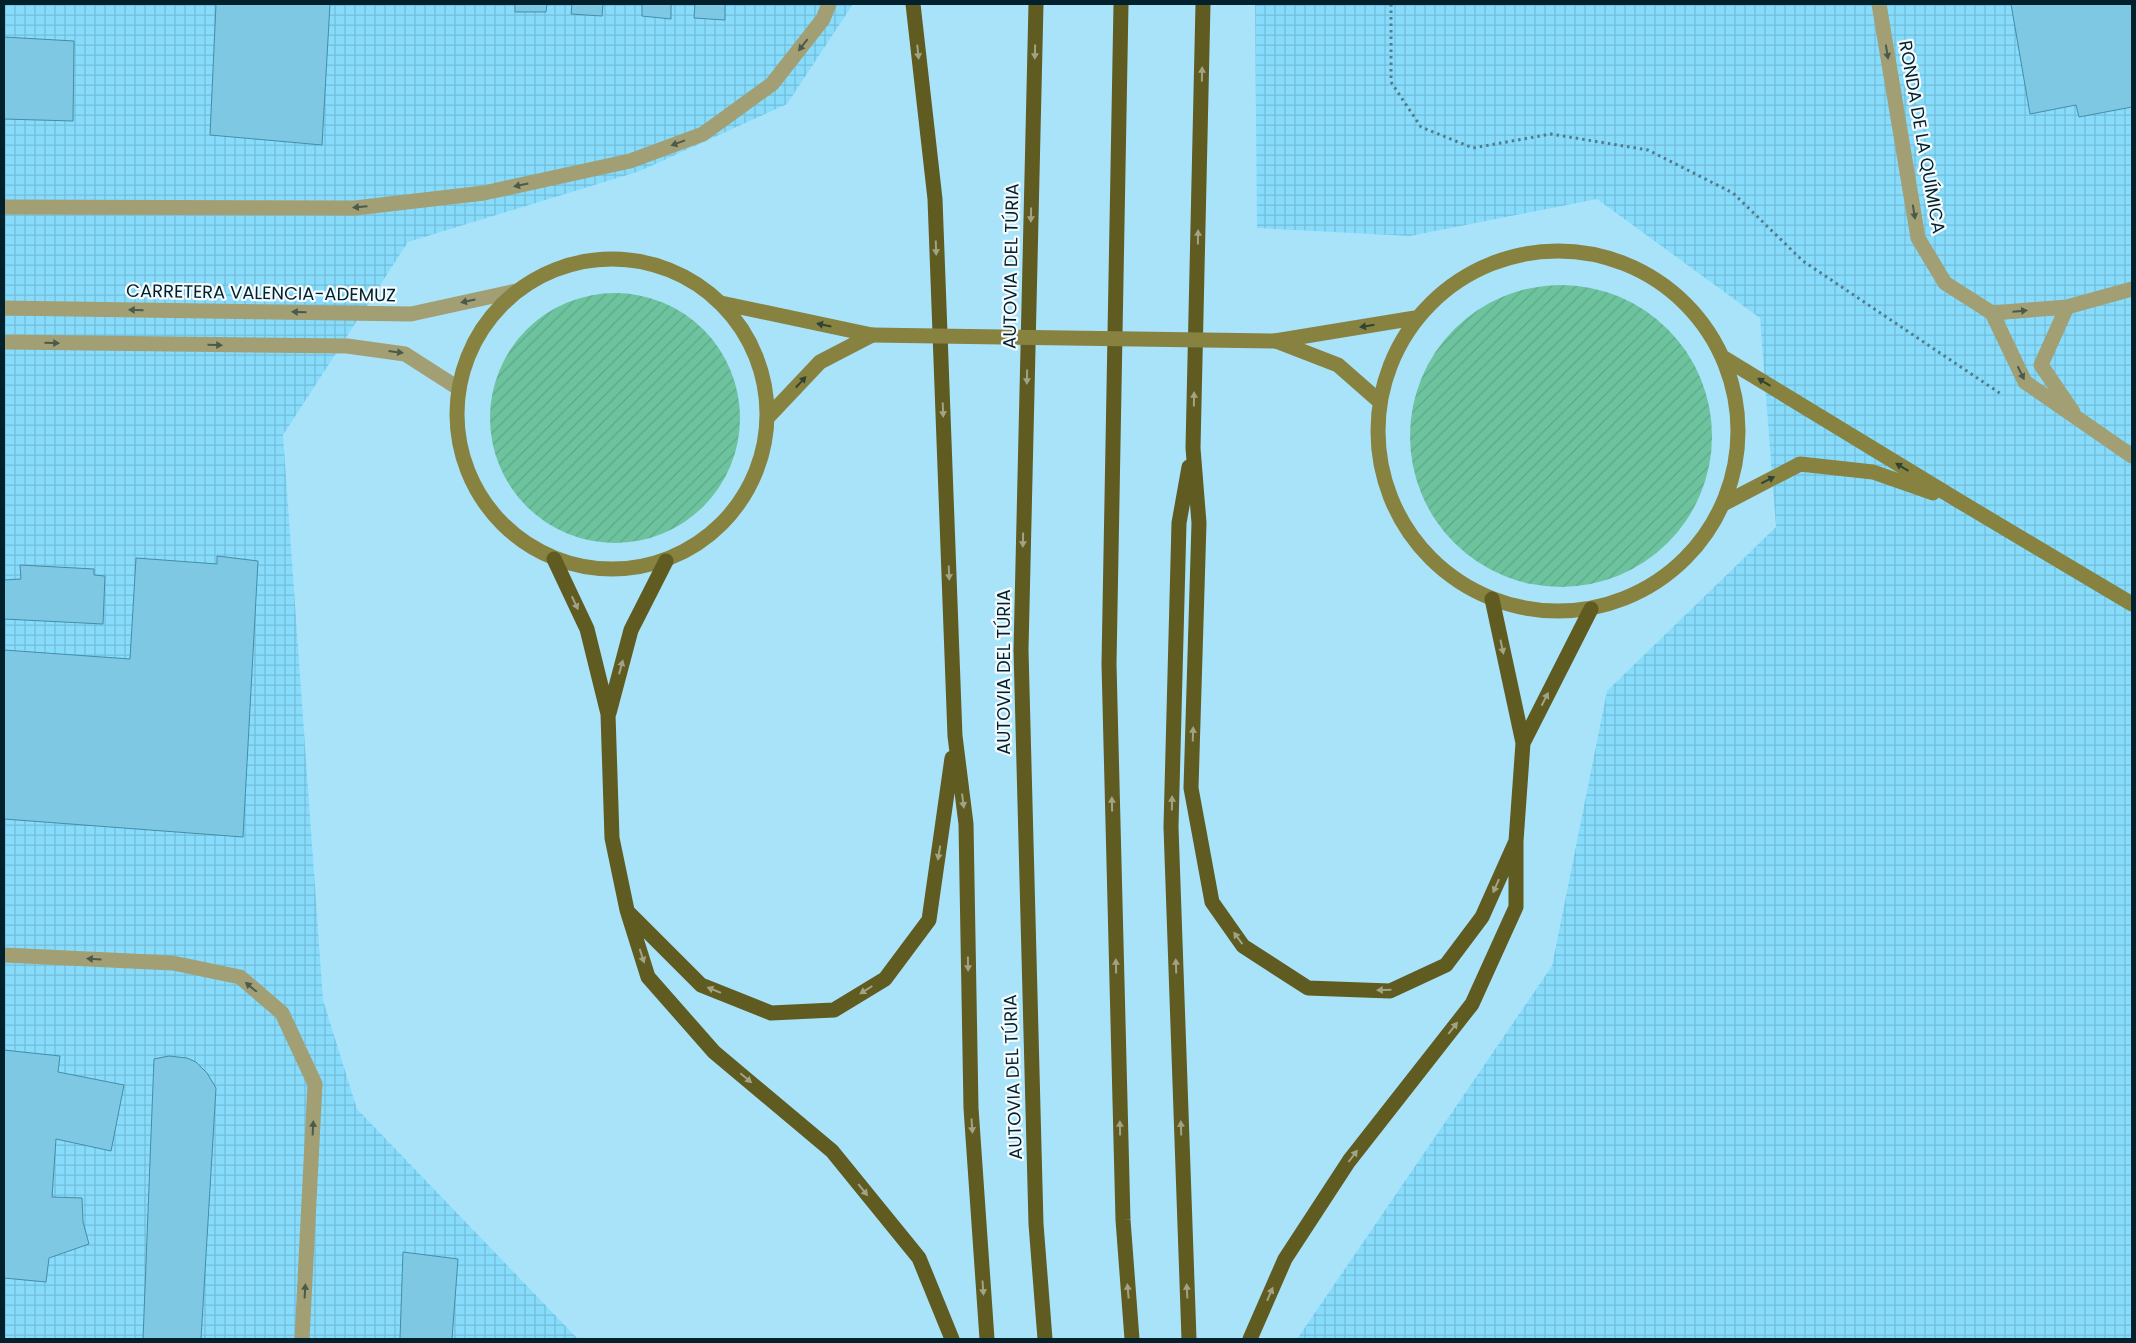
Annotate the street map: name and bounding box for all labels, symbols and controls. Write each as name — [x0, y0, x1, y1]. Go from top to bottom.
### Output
one-way arrow — [798, 38, 808, 51]
street label: RONDA DE LA QUÍMICA — [1893, 38, 1952, 235]
one-way arrow — [1884, 44, 1892, 60]
one-way arrow — [914, 45, 922, 61]
one-way arrow — [1031, 45, 1039, 61]
one-way arrow — [1198, 66, 1206, 82]
one-way arrow — [670, 140, 685, 147]
one-way arrow — [512, 181, 528, 189]
street label: AUTOVIA DEL TÚRIA — [997, 183, 1024, 349]
one-way arrow — [352, 203, 368, 211]
one-way arrow — [1910, 204, 1918, 220]
one-way arrow — [1027, 207, 1035, 223]
one-way arrow — [1194, 228, 1202, 244]
one-way arrow — [933, 240, 941, 256]
street label: CARRETERA VALENCIA-ADEMUZ — [126, 278, 396, 307]
one-way arrow — [461, 297, 476, 305]
one-way arrow — [128, 306, 144, 314]
one-way arrow — [2012, 307, 2028, 315]
one-way arrow — [291, 308, 307, 316]
one-way arrow — [817, 321, 832, 329]
one-way arrow — [1358, 322, 1374, 330]
one-way arrow — [45, 339, 61, 347]
one-way arrow — [207, 341, 223, 349]
one-way arrow — [388, 349, 404, 357]
one-way arrow — [2017, 366, 2025, 380]
one-way arrow — [1023, 370, 1031, 386]
one-way arrow — [795, 376, 807, 388]
one-way arrow — [1757, 377, 1770, 387]
one-way arrow — [1190, 391, 1198, 407]
one-way arrow — [939, 403, 947, 419]
one-way arrow — [1896, 462, 1909, 471]
one-way arrow — [1761, 476, 1776, 484]
one-way arrow — [1019, 532, 1027, 548]
one-way arrow — [945, 565, 953, 581]
street label: AUTOVIA DEL TÚRIA — [991, 589, 1016, 755]
one-way arrow — [571, 596, 579, 610]
one-way arrow — [1498, 639, 1506, 654]
one-way arrow — [617, 660, 625, 675]
one-way arrow — [1541, 692, 1549, 706]
one-way arrow — [1189, 725, 1197, 741]
one-way arrow — [959, 794, 967, 810]
one-way arrow — [1108, 795, 1116, 811]
one-way arrow — [1168, 795, 1176, 811]
one-way arrow — [935, 846, 943, 862]
one-way arrow — [1492, 879, 1500, 893]
one-way arrow — [1233, 931, 1243, 945]
one-way arrow — [638, 949, 646, 964]
one-way arrow — [86, 955, 102, 963]
one-way arrow — [964, 956, 972, 972]
one-way arrow — [1172, 957, 1180, 973]
one-way arrow — [1112, 958, 1120, 974]
one-way arrow — [245, 982, 258, 993]
one-way arrow — [860, 985, 873, 995]
one-way arrow — [707, 986, 721, 994]
one-way arrow — [1376, 987, 1392, 995]
street label: AUTOVIA DEL TÚRIA — [997, 994, 1028, 1160]
one-way arrow — [1448, 1022, 1459, 1035]
one-way arrow — [739, 1073, 752, 1084]
one-way arrow — [968, 1118, 976, 1134]
one-way arrow — [309, 1120, 317, 1136]
one-way arrow — [1116, 1120, 1124, 1136]
one-way arrow — [1177, 1120, 1185, 1136]
one-way arrow — [1348, 1149, 1358, 1163]
one-way arrow — [858, 1183, 869, 1196]
one-way arrow — [979, 1280, 987, 1296]
one-way arrow — [301, 1282, 309, 1298]
one-way arrow — [1124, 1282, 1132, 1298]
one-way arrow — [1183, 1282, 1191, 1298]
one-way arrow — [1266, 1287, 1274, 1302]

